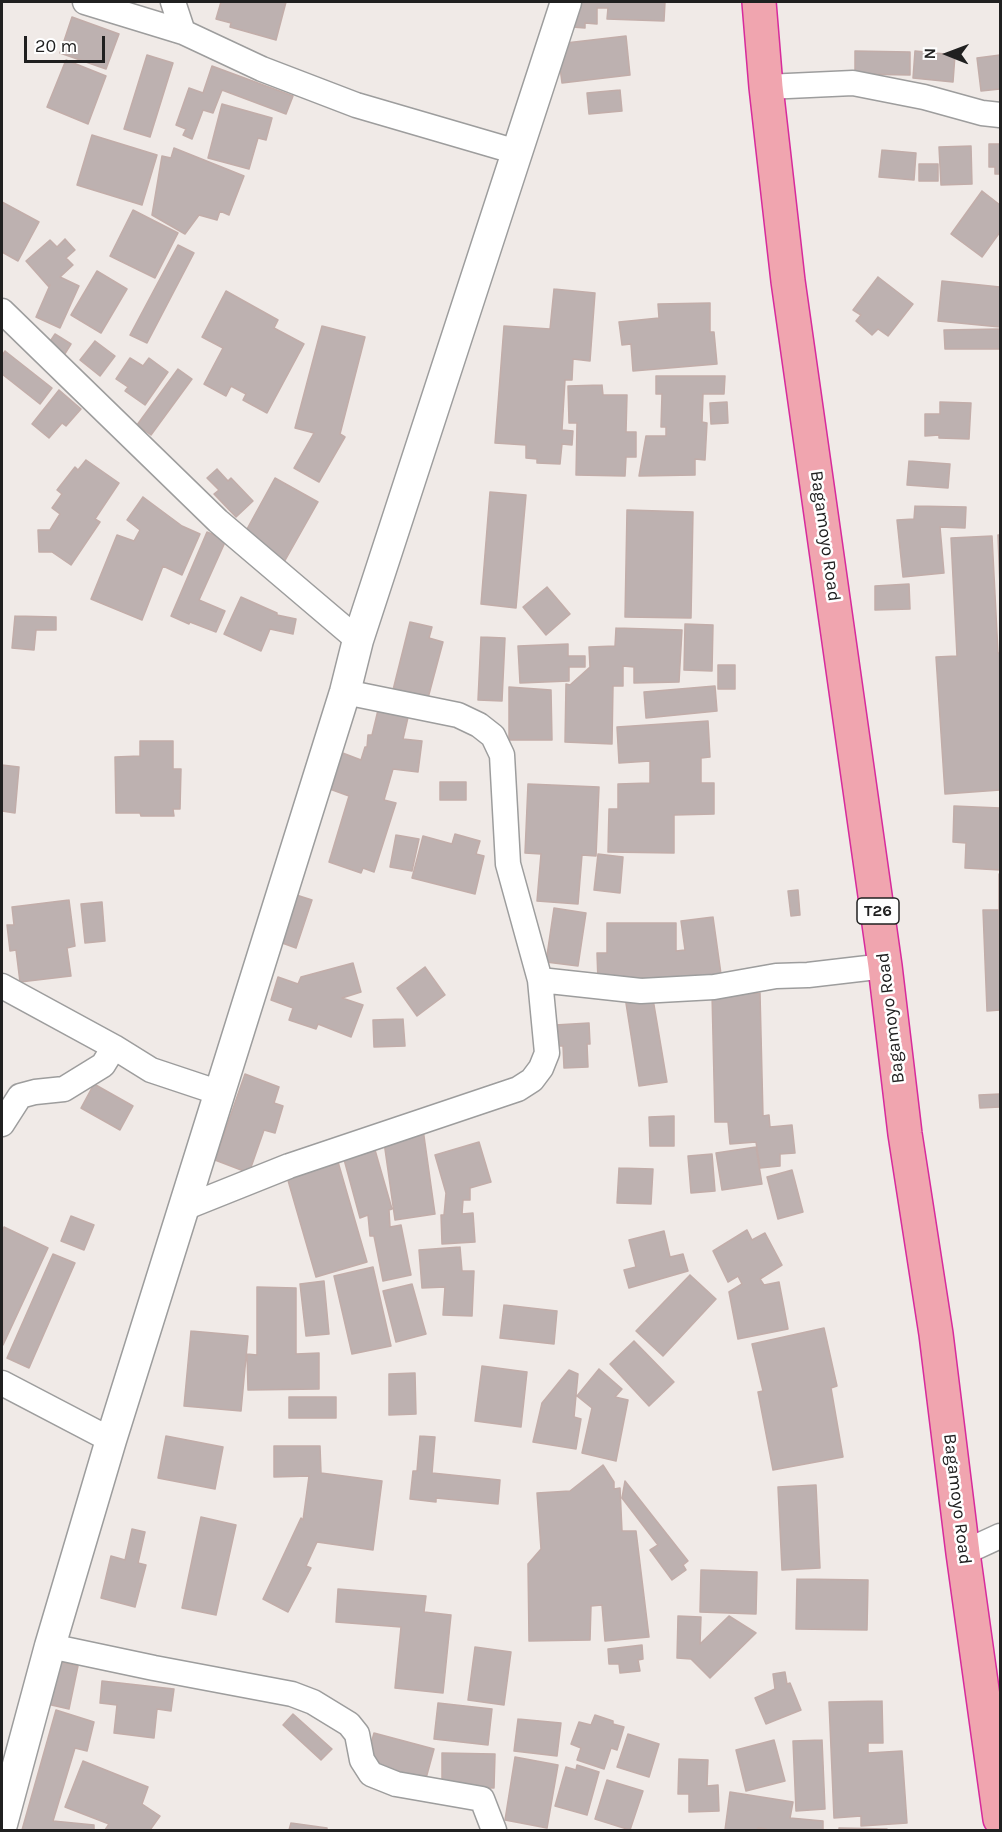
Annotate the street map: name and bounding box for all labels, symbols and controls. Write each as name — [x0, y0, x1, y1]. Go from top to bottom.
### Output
scale bar — [27, 24, 108, 62]
north arrow — [918, 24, 978, 84]
text: 20 m — [35, 35, 77, 57]
text: N — [920, 48, 939, 60]
street label: Bagamoyo Road — [805, 469, 845, 603]
road number: T26 — [857, 898, 899, 924]
street label: Bagamoyo Road — [872, 951, 910, 1085]
street label: Bagamoyo Road — [938, 1432, 976, 1566]

